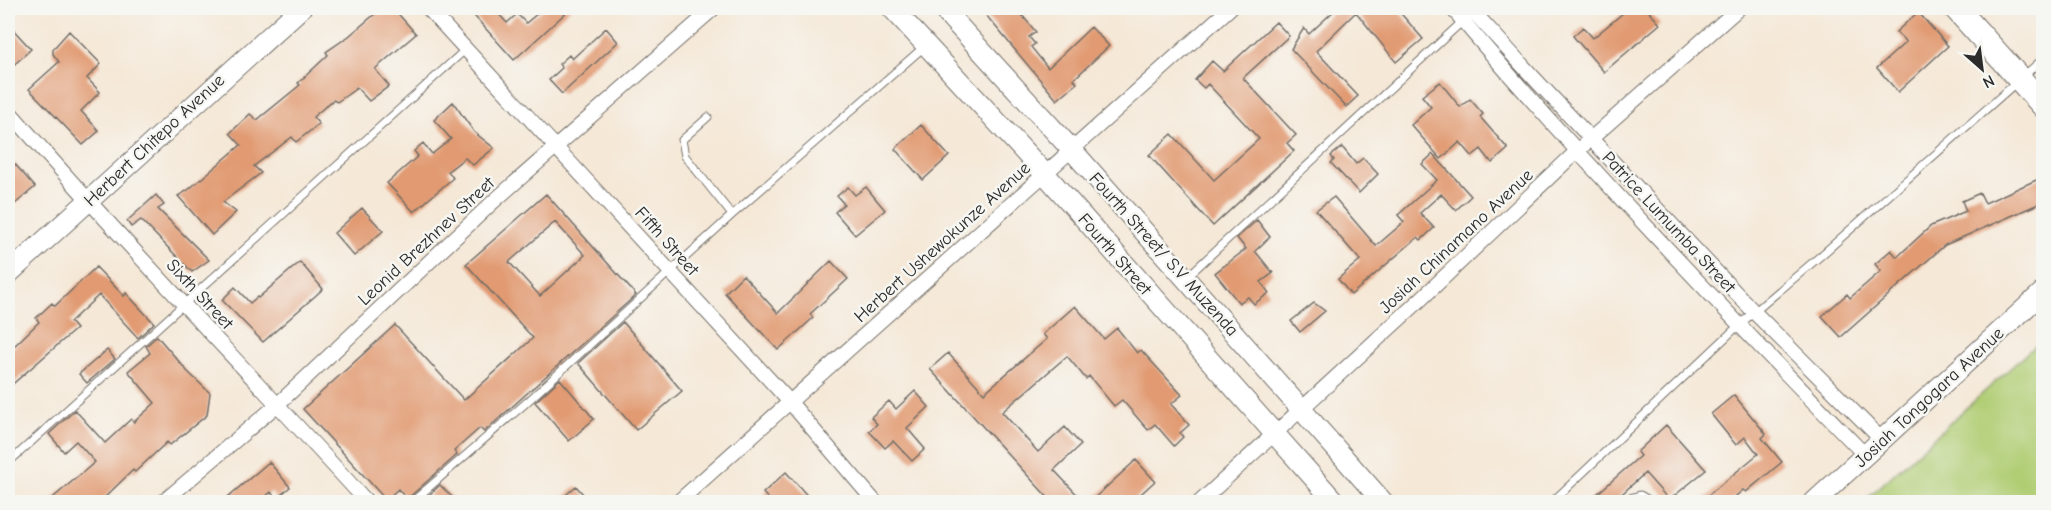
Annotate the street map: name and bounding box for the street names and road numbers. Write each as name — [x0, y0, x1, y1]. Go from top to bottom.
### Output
street label: Herbert Chitepo Avenue — [80, 70, 229, 211]
street label: Patrice Lumumba Street — [1598, 147, 1740, 298]
street label: Herbert Ushewokunze Avenue — [850, 158, 1035, 327]
street label: Josiah Chinamano Avenue — [1375, 165, 1538, 318]
street label: Fourth Street/ S.V Muzenda — [1085, 168, 1243, 340]
street label: Leonid Brezhnev Street — [354, 172, 500, 310]
street label: Fifth Street — [630, 203, 704, 281]
street label: Fourth Street — [1074, 209, 1156, 300]
street label: Sixth Street — [162, 255, 238, 334]
street label: Josiah Tongogara Avenue — [1850, 323, 2008, 472]

